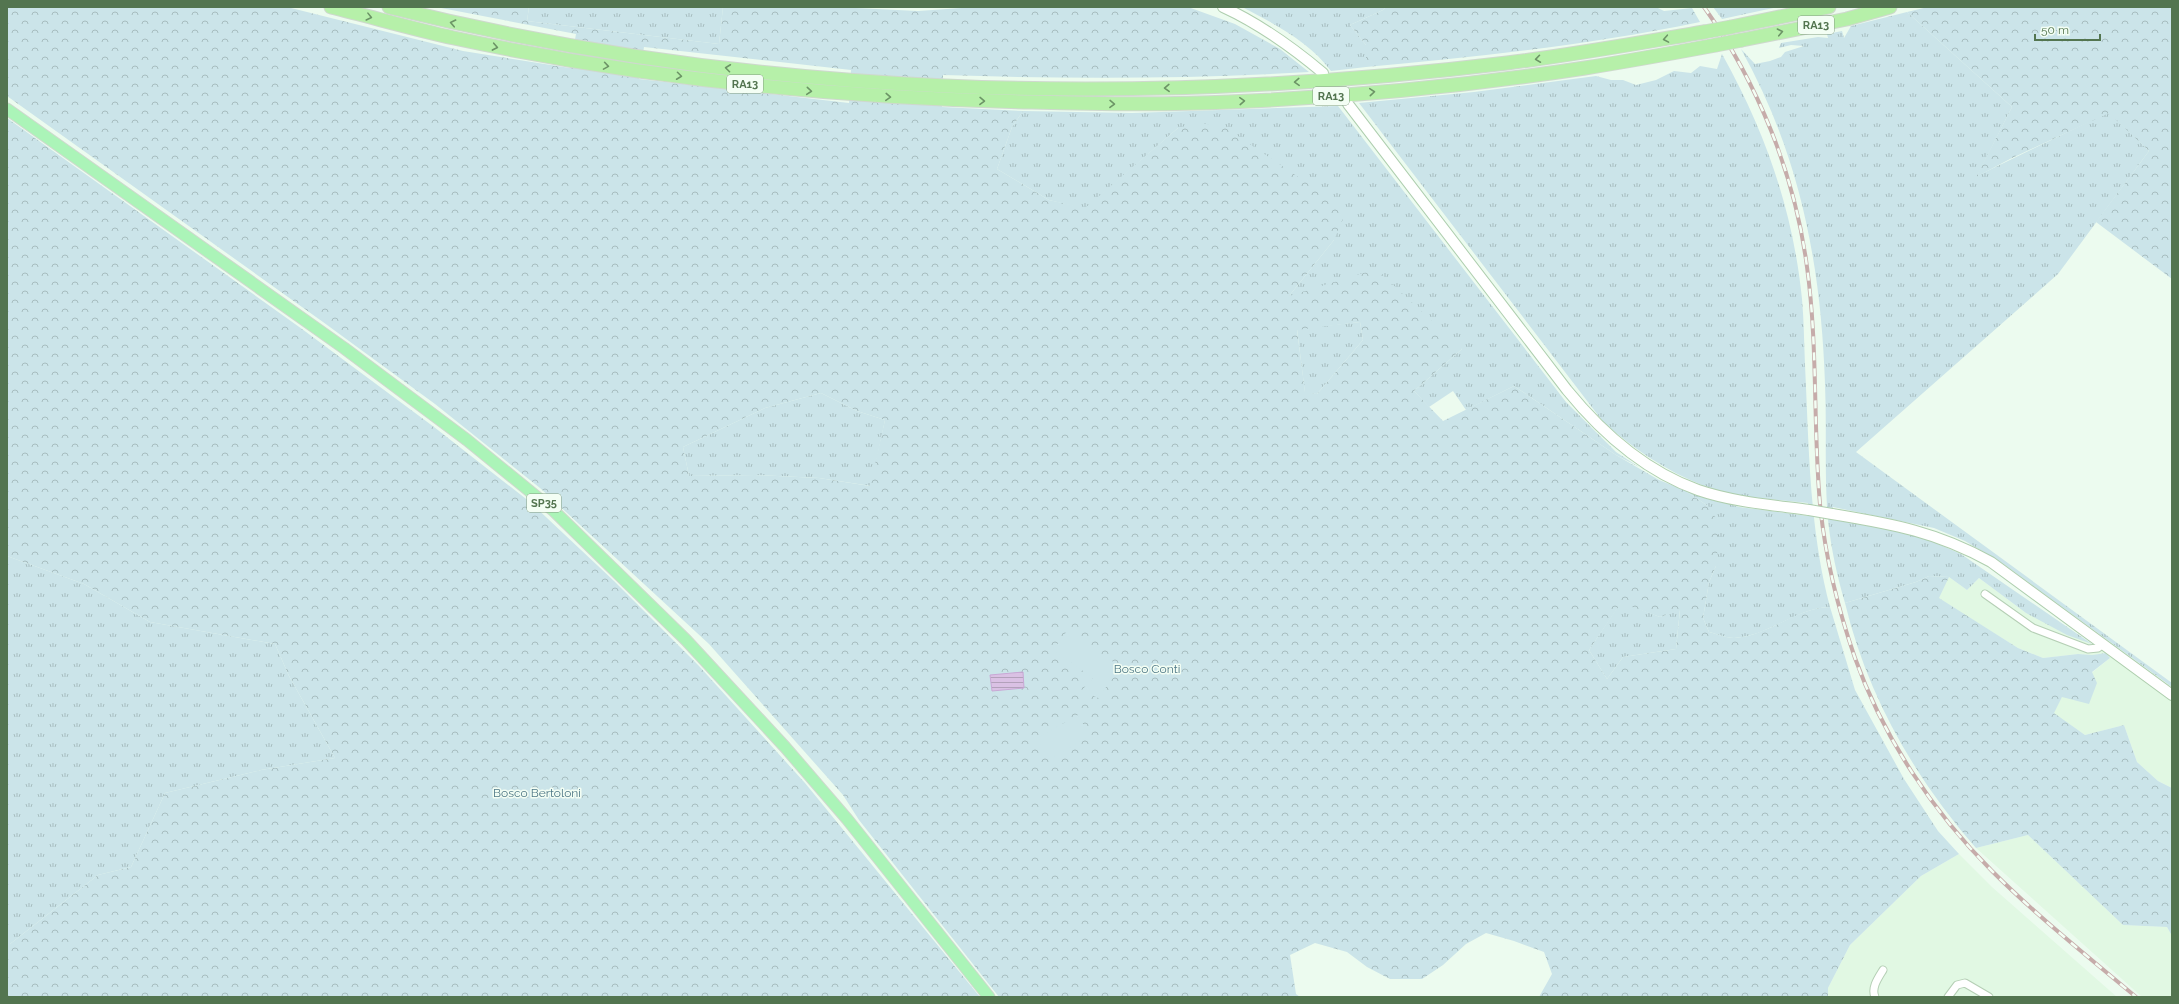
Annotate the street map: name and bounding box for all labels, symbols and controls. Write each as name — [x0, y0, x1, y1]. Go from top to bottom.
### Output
one-way arrow — [366, 12, 372, 20]
road number: RA13 — [1798, 16, 1834, 34]
scale bar — [2035, 16, 2100, 42]
one-way arrow — [450, 19, 456, 27]
text: 50 m — [2041, 23, 2069, 37]
one-way arrow — [1777, 29, 1783, 37]
one-way arrow — [1663, 34, 1669, 42]
one-way arrow — [492, 42, 499, 50]
one-way arrow — [1534, 54, 1541, 63]
one-way arrow — [603, 61, 609, 70]
one-way arrow — [725, 64, 731, 73]
one-way arrow — [676, 71, 682, 80]
road number: RA13 — [727, 75, 763, 93]
one-way arrow — [1294, 78, 1300, 87]
one-way arrow — [1164, 84, 1170, 93]
one-way arrow — [806, 86, 812, 95]
road number: RA13 — [1313, 87, 1349, 105]
one-way arrow — [1369, 88, 1375, 97]
one-way arrow — [885, 93, 891, 101]
one-way arrow — [979, 97, 985, 105]
one-way arrow — [1239, 97, 1245, 106]
one-way arrow — [1109, 100, 1115, 108]
road number: SP35 — [527, 494, 561, 512]
park label: Bosco Conti — [1114, 662, 1180, 676]
park label: Bosco Bertoloni — [493, 786, 581, 800]

